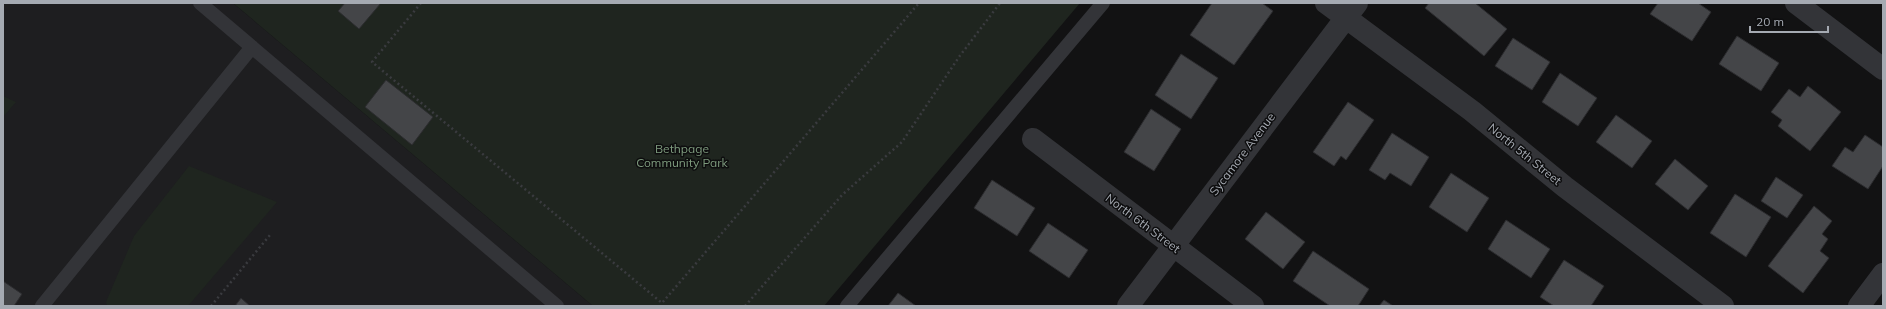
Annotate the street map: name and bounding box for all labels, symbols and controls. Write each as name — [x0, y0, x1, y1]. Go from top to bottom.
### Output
scale bar — [1750, 8, 1828, 34]
text: 20 m — [1756, 14, 1784, 29]
street label: Sycamore Avenue — [1206, 110, 1278, 198]
street label: North 5th Street — [1485, 120, 1565, 188]
park label: Bethpage Community Park — [636, 141, 729, 170]
street label: North 6th Street — [1103, 190, 1183, 256]

